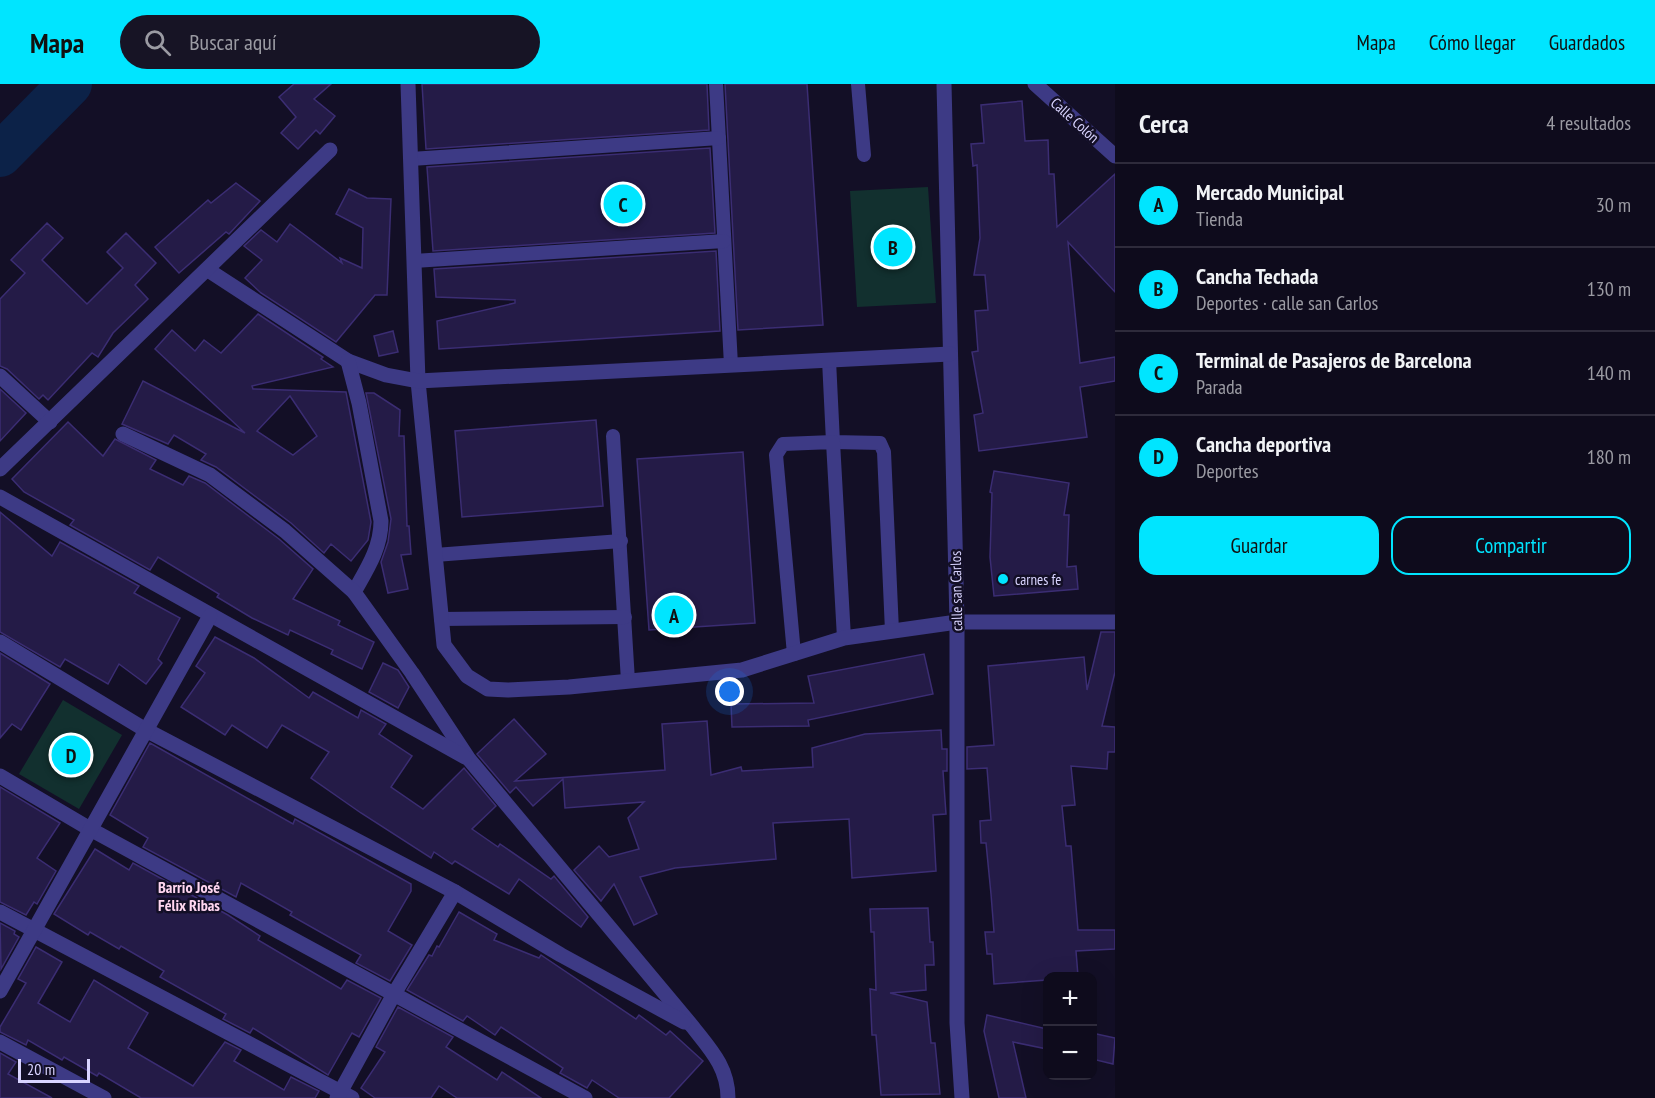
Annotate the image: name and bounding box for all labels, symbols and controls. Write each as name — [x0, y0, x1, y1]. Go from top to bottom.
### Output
search box — [120, 15, 540, 69]
text: Mapa — [30, 24, 84, 61]
icon: search — [141, 26, 174, 59]
text: Buscar aquí — [189, 28, 277, 56]
text: Mapa — [1357, 29, 1396, 56]
text: Cómo llegar — [1429, 29, 1516, 56]
text: Guardados — [1549, 29, 1625, 56]
street label: Calle Colón — [1047, 93, 1103, 147]
text: Cerca — [1139, 107, 1189, 140]
text: 4 resultados — [1546, 110, 1631, 136]
text: Mercado Municipal — [1196, 178, 1344, 206]
pin: C — [604, 182, 642, 226]
text: A — [1153, 192, 1164, 218]
text: 30 m — [1596, 192, 1631, 218]
text: Tienda — [1196, 206, 1243, 232]
pin: B — [874, 224, 912, 270]
text: Cancha Techada — [1196, 262, 1318, 290]
text: B — [1154, 276, 1163, 302]
text: 130 m — [1587, 276, 1631, 302]
text: Deportes · calle san Carlos — [1196, 290, 1378, 316]
text: Terminal de Pasajeros de Barcelona — [1196, 346, 1472, 374]
text: C — [1154, 360, 1163, 386]
text: 140 m — [1587, 360, 1631, 386]
text: Parada — [1196, 374, 1243, 400]
text: Cancha deportiva — [1196, 430, 1331, 458]
text: D — [1153, 444, 1164, 470]
text: 180 m — [1587, 444, 1631, 470]
text: Deportes — [1196, 458, 1258, 484]
button: Guardar — [1139, 516, 1379, 575]
button: Compartir — [1391, 516, 1631, 575]
street label: calle san Carlos — [946, 551, 966, 631]
place label: carnes fe — [1015, 570, 1061, 589]
marker: carnes fe — [996, 572, 1010, 586]
pin: A — [654, 592, 694, 638]
your location — [715, 677, 744, 706]
pin: D — [52, 732, 90, 778]
district label: Barrio José Félix Ribas — [158, 877, 220, 915]
map controls — [1043, 972, 1097, 1080]
button: + — [1043, 972, 1097, 1026]
button: − — [1043, 1026, 1097, 1080]
scale bar — [18, 1056, 90, 1084]
text: 20 m — [27, 1059, 55, 1079]

